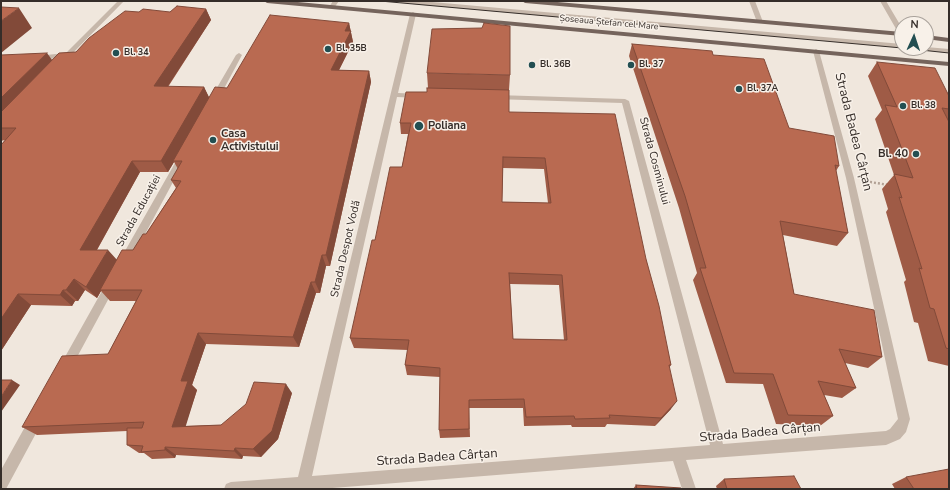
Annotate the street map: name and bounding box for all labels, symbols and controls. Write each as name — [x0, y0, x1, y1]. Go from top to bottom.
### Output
street label: Șoseaua Ștefan cel Mare — [559, 13, 659, 33]
north arrow — [894, 16, 934, 56]
text: N — [910, 17, 919, 32]
marker: Bl. 35B — [323, 44, 333, 54]
place label: Bl. 35B — [336, 44, 367, 54]
marker: Bl. 34 — [111, 48, 121, 58]
place label: Bl. 34 — [124, 48, 149, 58]
marker: Bl. 36B — [527, 60, 537, 70]
place label: Bl. 36B — [540, 60, 571, 70]
marker: Bl. 37 — [626, 60, 636, 70]
place label: Bl. 37 — [639, 60, 664, 70]
street label: Strada Badea Cârțan — [831, 71, 875, 193]
marker: Bl. 37A — [734, 84, 744, 94]
place label: Bl. 37A — [747, 84, 778, 94]
marker: Bl. 38 — [898, 101, 908, 111]
place label: Bl. 38 — [911, 101, 936, 111]
street label: Strada Cosminului — [636, 116, 672, 206]
place label: Poliana — [428, 119, 466, 133]
marker: Poliana — [413, 120, 425, 132]
place label: Casa Activistului — [221, 127, 279, 153]
marker: Casa Activistului — [208, 135, 218, 145]
place label: Bl. 40 — [878, 147, 908, 161]
marker: Bl. 40 — [911, 149, 921, 159]
street label: Strada Educației — [114, 173, 164, 249]
street label: Strada Despot Vodă — [328, 199, 364, 299]
street label: Strada Badea Cârțan — [699, 420, 821, 446]
street label: Strada Badea Cârțan — [376, 446, 498, 470]

